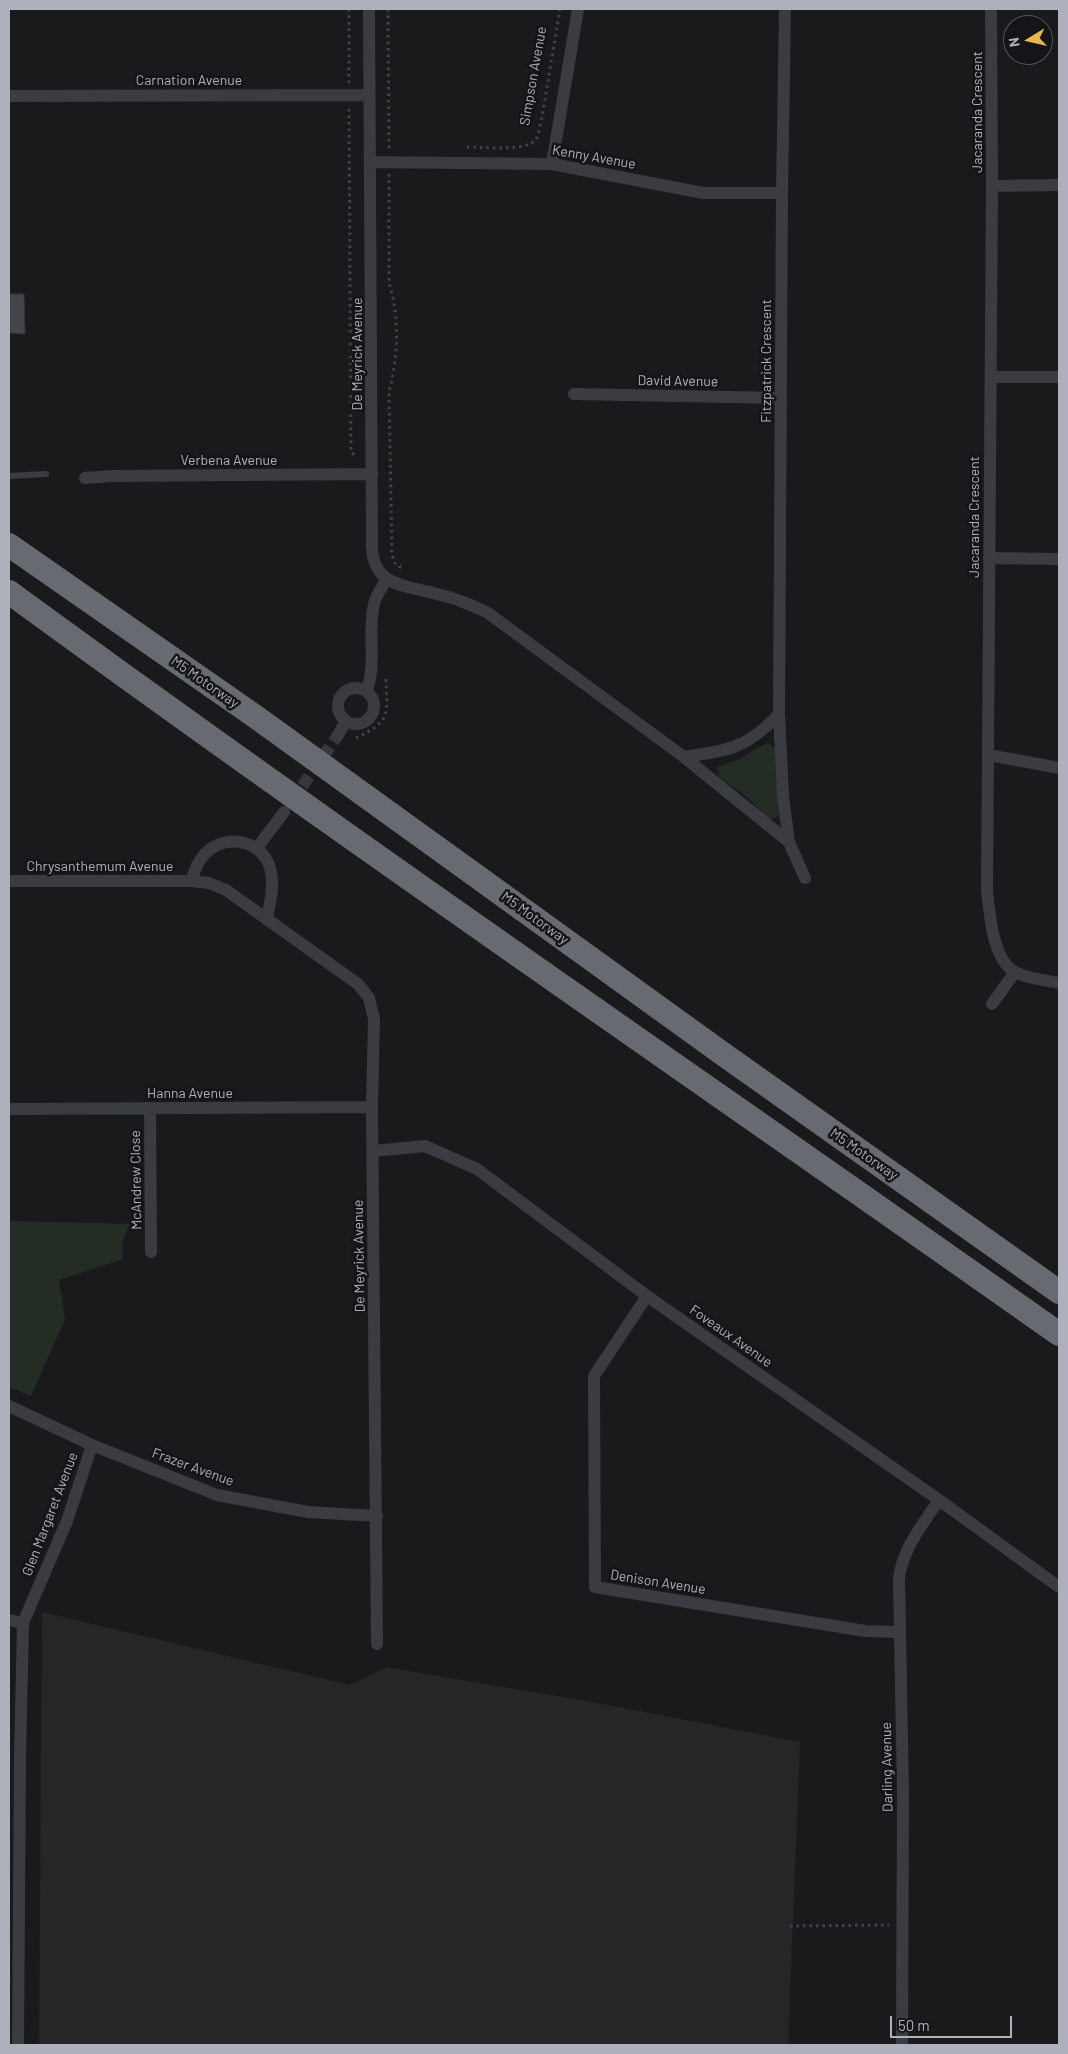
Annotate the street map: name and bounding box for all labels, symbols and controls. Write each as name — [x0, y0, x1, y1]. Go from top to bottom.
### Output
north arrow — [1003, 15, 1053, 65]
street label: Simpson Avenue — [516, 25, 550, 127]
text: N — [1005, 36, 1023, 48]
street label: Jacaranda Crescent — [969, 51, 985, 173]
street label: Carnation Avenue — [136, 72, 242, 88]
street label: Kenny Avenue — [551, 141, 637, 173]
street label: De Meyrick Avenue — [349, 298, 365, 410]
street label: Fitzpatrick Crescent — [758, 299, 774, 423]
street label: David Avenue — [637, 372, 719, 390]
street label: Verbena Avenue — [180, 452, 278, 468]
street label: Jacaranda Crescent — [966, 456, 982, 578]
street label: M5 Motorway — [168, 652, 242, 712]
street label: Chrysanthemum Avenue — [27, 858, 173, 874]
street label: M5 Motorway — [498, 888, 572, 948]
street label: Hanna Avenue — [147, 1085, 233, 1101]
street label: M5 Motorway — [827, 1124, 901, 1184]
street label: McAndrew Close — [127, 1130, 145, 1230]
street label: De Meyrick Avenue — [350, 1199, 368, 1313]
street label: Foveaux Avenue — [686, 1301, 776, 1371]
street label: Frazer Avenue — [150, 1444, 236, 1490]
street label: Glen Margaret Avenue — [19, 1450, 81, 1578]
street label: Denison Avenue — [609, 1566, 707, 1598]
street label: Darling Avenue — [878, 1722, 896, 1812]
scale bar — [893, 2006, 1016, 2038]
text: 50 m — [898, 2016, 930, 2034]

